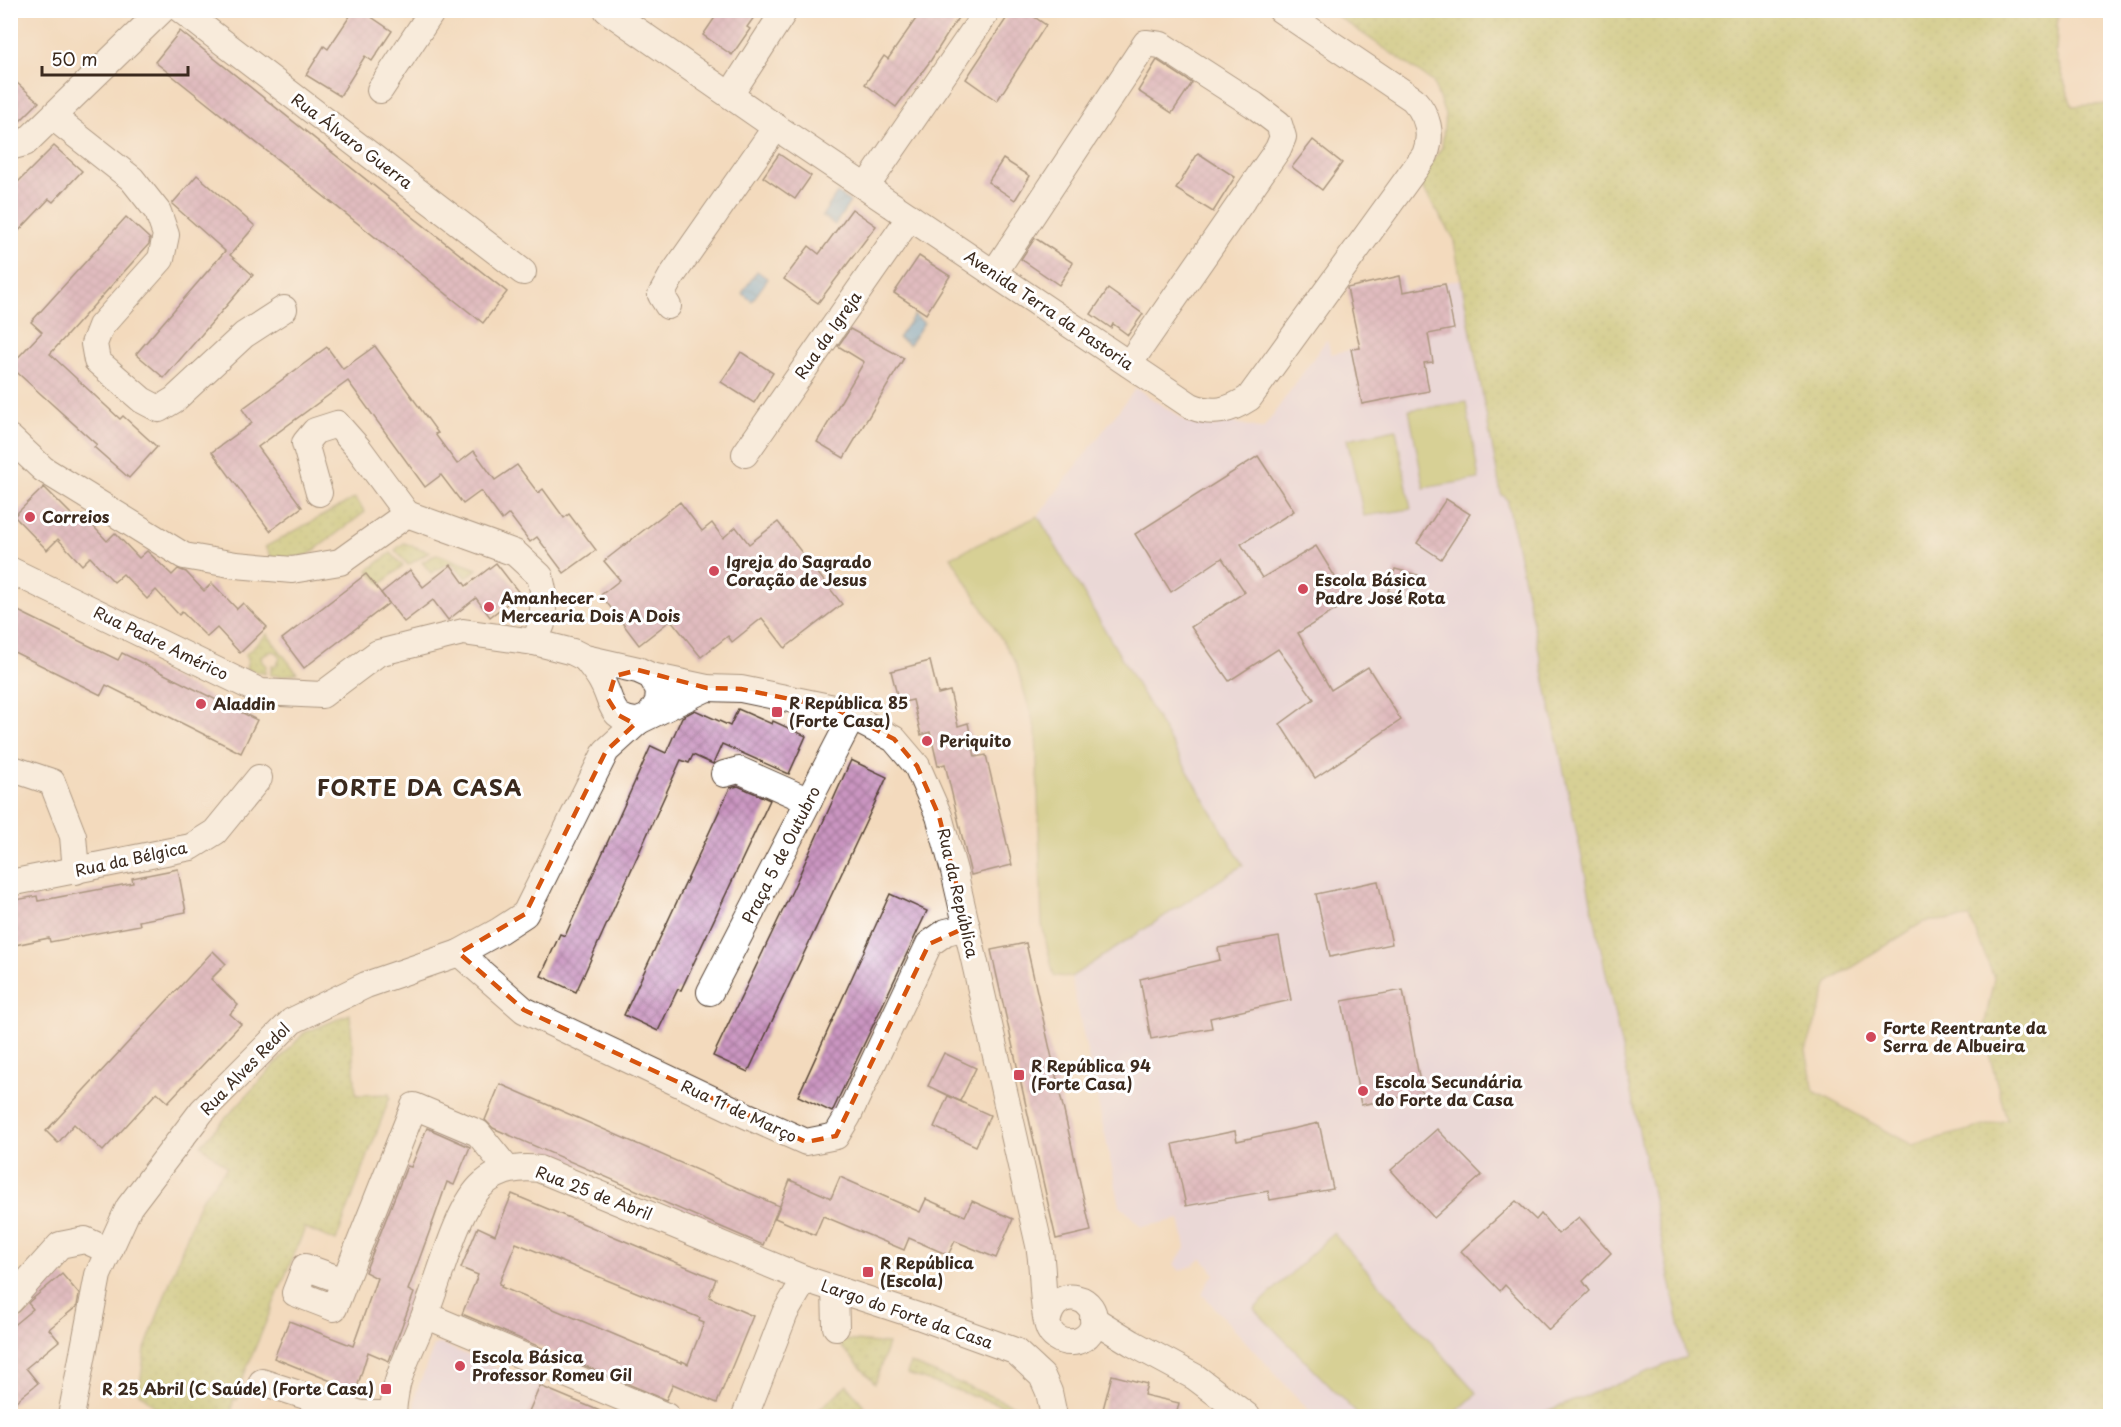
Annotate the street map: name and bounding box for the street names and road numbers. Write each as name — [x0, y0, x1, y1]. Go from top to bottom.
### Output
street label: Rua Álvaro Guerra — [287, 87, 418, 194]
street label: Avenida Terra da Pastoria — [960, 243, 1139, 375]
street label: Rua da Igreja — [788, 285, 867, 383]
street label: Rua Padre Américo — [90, 599, 233, 685]
street label: Praça 5 de Outubro — [735, 781, 825, 928]
street label: Rua da República — [932, 826, 986, 960]
street label: Rua da Bélgica — [72, 834, 189, 882]
street label: Rua Alves Redol — [194, 1017, 295, 1120]
street label: Rua 11 de Março — [678, 1073, 801, 1148]
street label: Rua 25 de Abril — [533, 1159, 656, 1225]
street label: Largo do Forte da Casa — [818, 1272, 997, 1354]

